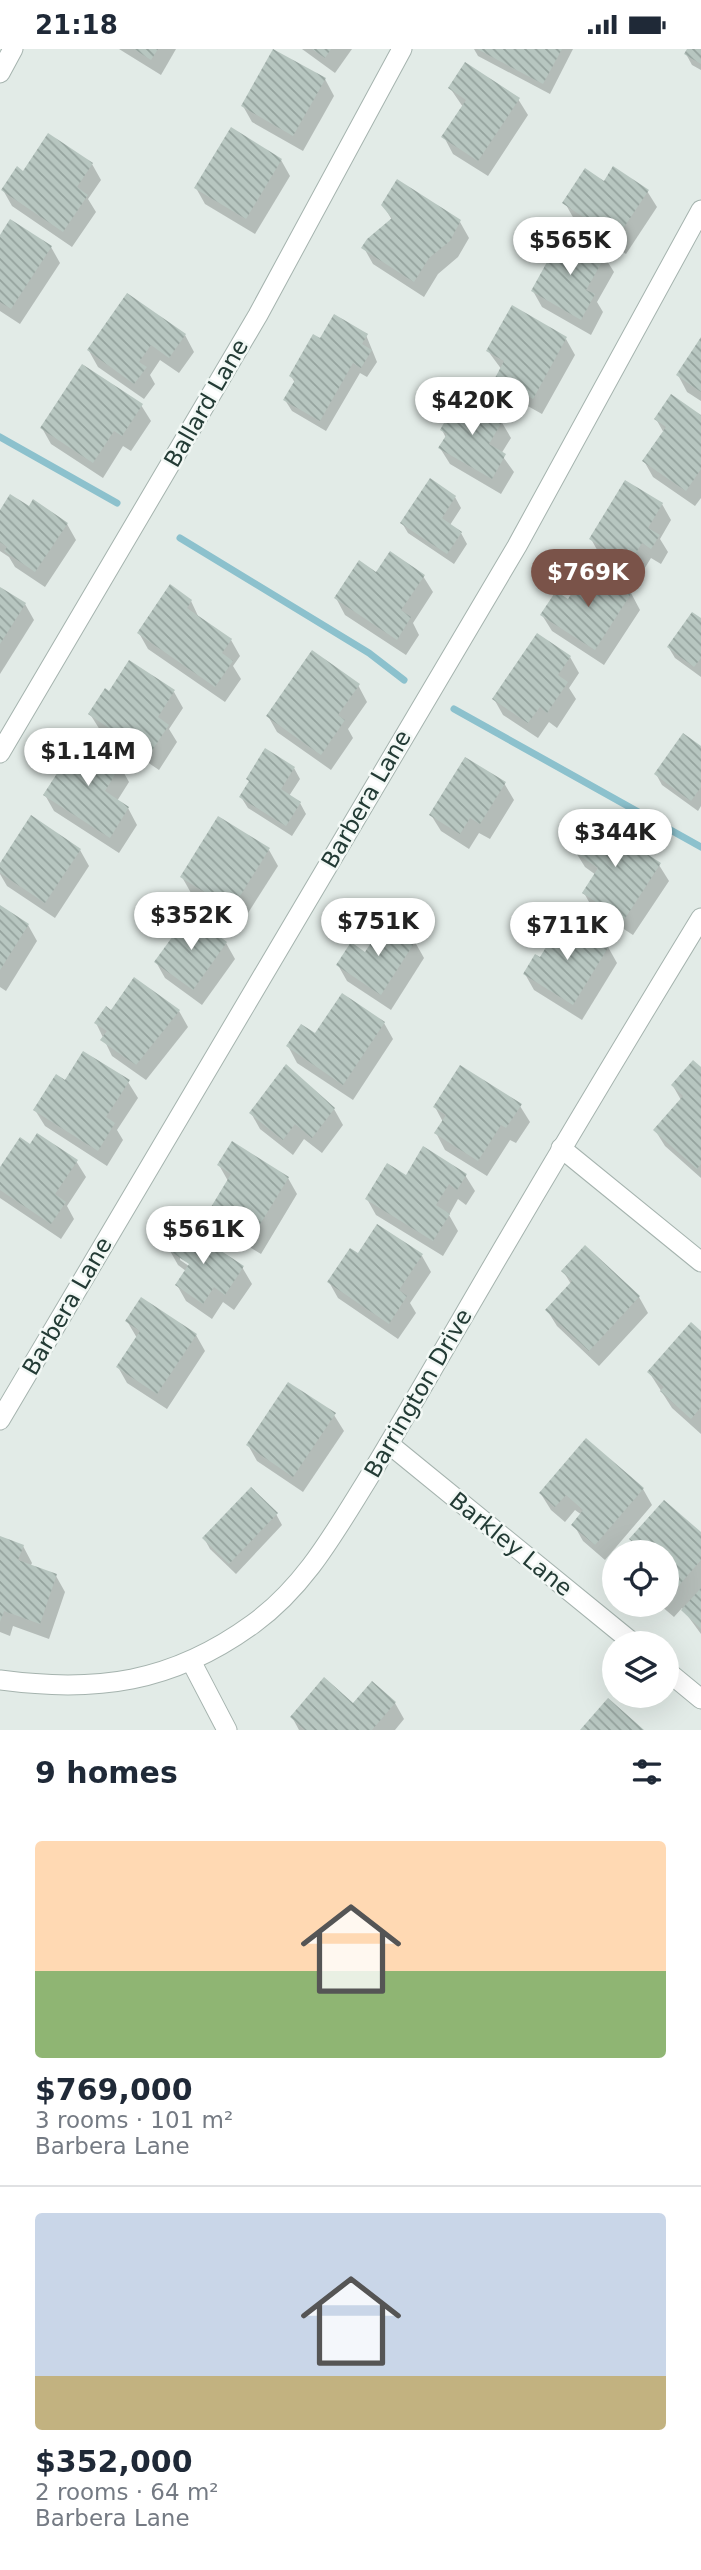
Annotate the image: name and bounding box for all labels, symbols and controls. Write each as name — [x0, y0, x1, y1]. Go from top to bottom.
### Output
text: 21:18 — [35, 10, 118, 40]
pin: $565K — [521, 217, 619, 277]
text: $565K — [529, 227, 611, 253]
street label: Ballard Lane — [159, 334, 253, 472]
pin: $420K — [423, 377, 521, 437]
text: $420K — [431, 387, 513, 413]
pin: $769K — [539, 549, 637, 609]
text: $769K — [547, 559, 629, 585]
street label: Barbera Lane — [316, 726, 416, 872]
pin: $1.14M — [31, 729, 145, 788]
text: $1.14M — [40, 738, 136, 764]
pin: $344K — [566, 809, 664, 869]
text: $344K — [574, 819, 656, 845]
pin: $352K — [142, 893, 240, 952]
pin: $751K — [329, 899, 427, 958]
text: $352K — [150, 902, 232, 928]
pin: $711K — [518, 902, 616, 962]
text: $751K — [337, 908, 419, 934]
text: $711K — [526, 912, 608, 938]
pin: $561K — [154, 1207, 252, 1266]
text: $561K — [162, 1216, 244, 1242]
street label: Barbera Lane — [17, 1233, 117, 1379]
street label: Barrington Drive — [359, 1304, 477, 1482]
street label: Barkley Lane — [445, 1487, 577, 1601]
map controls — [602, 1540, 679, 1708]
button: locate — [602, 1540, 679, 1617]
button: layers — [602, 1631, 679, 1708]
icon: filters — [628, 1753, 666, 1791]
text: 9 homes — [35, 1755, 178, 1790]
icon: home — [288, 1886, 414, 2012]
text: $769,000 — [35, 2072, 193, 2107]
text: 3 rooms · 101 m² — [35, 2107, 233, 2133]
text: Barbera Lane — [35, 2133, 190, 2159]
icon: home — [288, 2258, 414, 2384]
text: $352,000 — [35, 2444, 193, 2479]
text: 2 rooms · 64 m² — [35, 2479, 219, 2505]
text: Barbera Lane — [35, 2505, 190, 2531]

